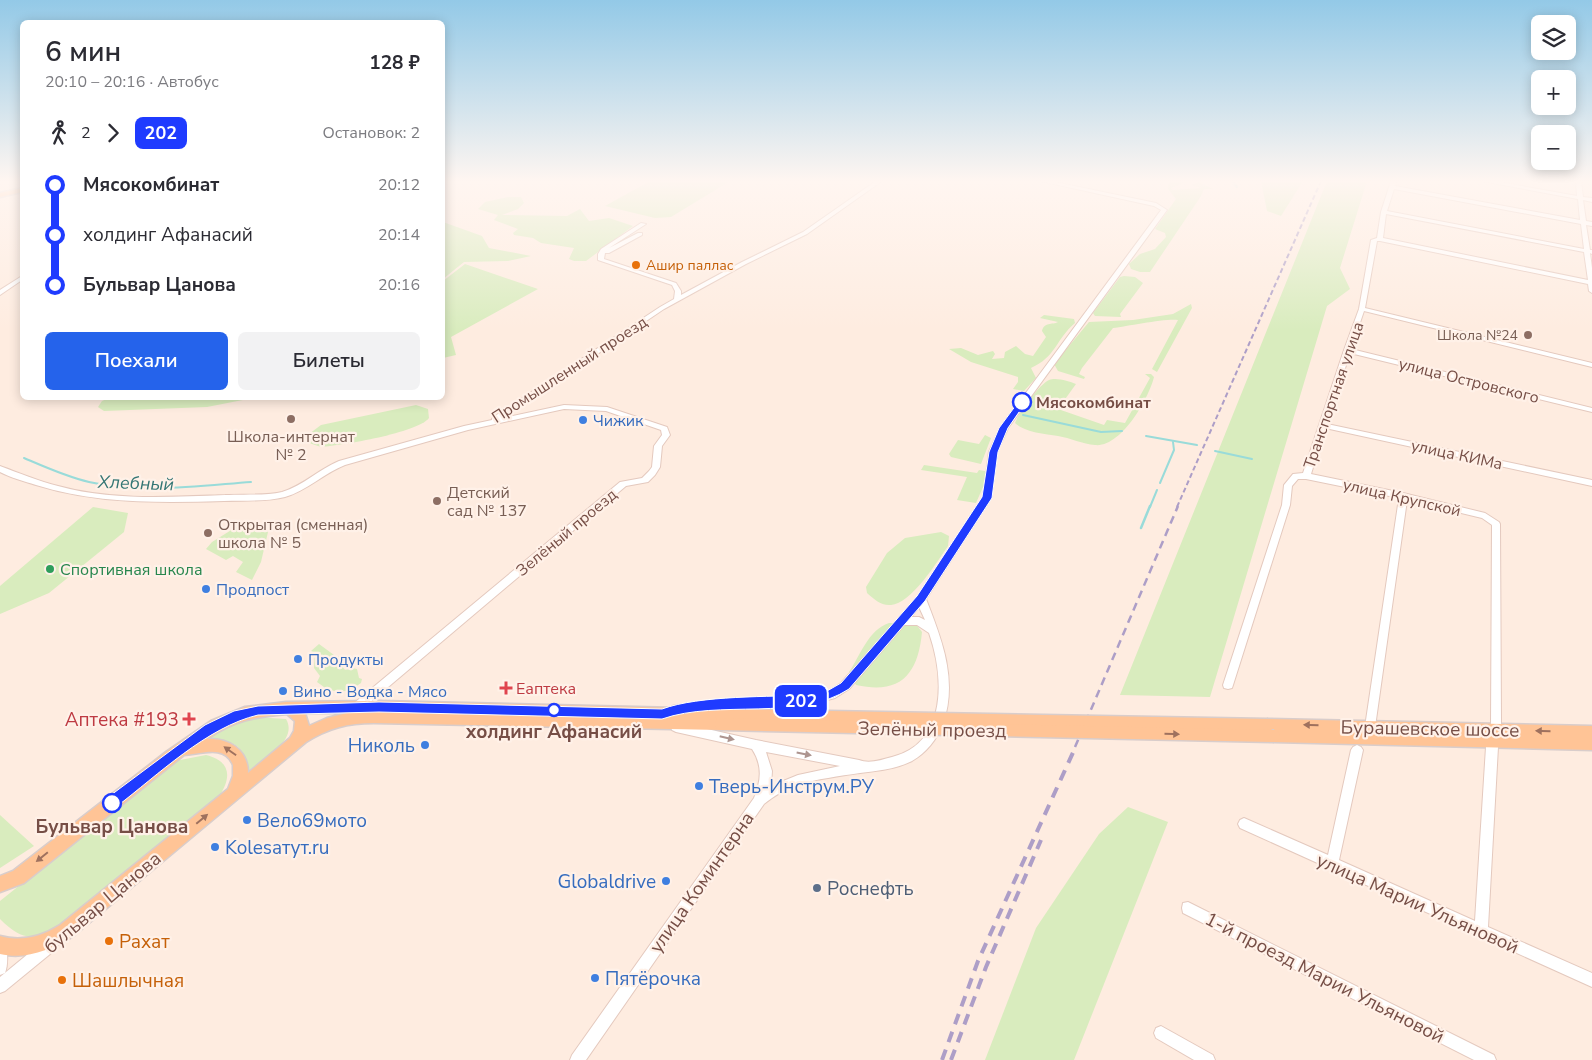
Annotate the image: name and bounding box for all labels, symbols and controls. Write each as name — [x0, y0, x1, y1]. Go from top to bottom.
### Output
map controls — [1531, 15, 1576, 170]
button: layers — [1531, 15, 1576, 60]
text: 6 мин — [45, 33, 121, 71]
text: 128 ₽ — [369, 50, 420, 76]
button: + — [1531, 70, 1576, 115]
text: 20:10 – 20:16 · Автобус — [45, 71, 219, 93]
icon: walk — [45, 119, 73, 147]
icon: forward — [99, 119, 127, 147]
text: 202 — [145, 121, 177, 145]
text: 2 — [81, 122, 91, 144]
text: Остановок: 2 — [322, 122, 420, 144]
button: − — [1531, 125, 1576, 170]
text: Мясокомбинат — [83, 172, 219, 198]
text: 20:12 — [378, 174, 420, 196]
text: холдинг Афанасий — [83, 222, 253, 248]
text: 20:14 — [378, 224, 420, 246]
place label: Ашир паллас — [646, 256, 734, 275]
marker: Ашир паллас — [630, 259, 642, 271]
text: Бульвар Цанова — [83, 272, 236, 298]
text: 20:16 — [378, 274, 420, 296]
street label: Промышленный проезд — [487, 311, 652, 429]
street label: Транспортная улица — [1298, 319, 1369, 472]
place label: Школа №24 — [1437, 326, 1518, 345]
marker: Школа №24 — [1522, 329, 1534, 341]
button: Поехали — [45, 332, 228, 390]
button: Билеты — [238, 332, 420, 390]
street label: улица Островского — [1396, 353, 1541, 409]
marker: Мясокомбинат — [1012, 392, 1032, 412]
place label: Мясокомбинат — [1036, 392, 1151, 414]
place label: Чижик — [593, 410, 644, 432]
marker: Школа-интернат № 2 — [285, 413, 297, 425]
marker: Чижик — [577, 414, 589, 426]
place label: Школа-интернат № 2 — [227, 426, 356, 466]
street label: улица КИМа — [1409, 435, 1505, 475]
water label: Хлебный — [97, 470, 174, 496]
street label: улица Крупской — [1341, 474, 1463, 522]
place label: Детский сад № 137 — [447, 482, 527, 522]
street label: Зелёный проезд — [512, 484, 622, 582]
marker: Детский сад № 137 — [431, 495, 443, 507]
place label: Открытая (сменная) школа № 5 — [218, 514, 368, 554]
marker: Открытая (сменная) школа № 5 — [202, 527, 214, 539]
place label: Спортивная школа — [60, 559, 203, 581]
marker: Спортивная школа — [44, 563, 56, 575]
place label: Продпост — [216, 579, 290, 601]
marker: Продпост — [200, 583, 212, 595]
place label: Продукты — [308, 649, 384, 671]
marker: Продукты — [292, 653, 304, 665]
place label: Еаптека — [516, 678, 576, 700]
place label: Вино - Водка - Мясо — [293, 681, 447, 703]
marker: Еаптека — [500, 682, 512, 694]
marker: Вино - Водка - Мясо — [277, 685, 289, 697]
line badge: 202 — [772, 685, 830, 717]
text: 202 — [785, 689, 817, 713]
marker: холдинг Афанасий — [547, 703, 561, 717]
place label: Аптека #193 — [65, 707, 179, 733]
marker: Аптека #193 — [183, 713, 195, 725]
street label: Бурашевское шоссе — [1340, 714, 1520, 744]
street label: Зелёный проезд — [857, 716, 1007, 744]
place label: холдинг Афанасий — [466, 719, 642, 745]
one-way arrow — [1303, 721, 1319, 729]
one-way arrow — [1535, 727, 1551, 735]
one-way arrow — [1164, 730, 1180, 738]
place label: Николь — [348, 733, 415, 759]
one-way arrow — [719, 734, 734, 742]
marker: Николь — [419, 739, 431, 751]
one-way arrow — [223, 746, 237, 756]
one-way arrow — [796, 751, 812, 759]
place label: Тверь-Инструм.РУ — [709, 774, 875, 800]
marker: Тверь-Инструм.РУ — [693, 780, 705, 792]
marker: Бульвар Цанова — [102, 793, 122, 813]
street label: улица Коминтерна — [643, 807, 760, 958]
place label: Вело69мото — [257, 808, 367, 834]
place label: Бульвар Цанова — [36, 814, 188, 840]
one-way arrow — [196, 814, 208, 825]
marker: Вело69мото — [241, 814, 253, 826]
place label: Kolesaтут.ru — [225, 835, 329, 861]
marker: Kolesaтут.ru — [209, 841, 221, 853]
street label: бульвар Цанова — [38, 846, 167, 960]
street label: улица Марии Ульяновой — [1312, 847, 1523, 960]
one-way arrow — [36, 852, 49, 863]
place label: Globaldrive — [557, 869, 656, 895]
marker: Globaldrive — [660, 875, 672, 887]
place label: Роснефть — [827, 876, 914, 902]
marker: Роснефть — [811, 882, 823, 894]
street label: 1-й проезд Марии Ульяновой — [1200, 906, 1449, 1050]
place label: Рахат — [119, 929, 170, 955]
marker: Рахат — [103, 935, 115, 947]
place label: Пятёрочка — [605, 966, 701, 992]
place label: Шашлычная — [72, 968, 184, 994]
marker: Пятёрочка — [589, 972, 601, 984]
marker: Шашлычная — [56, 974, 68, 986]

